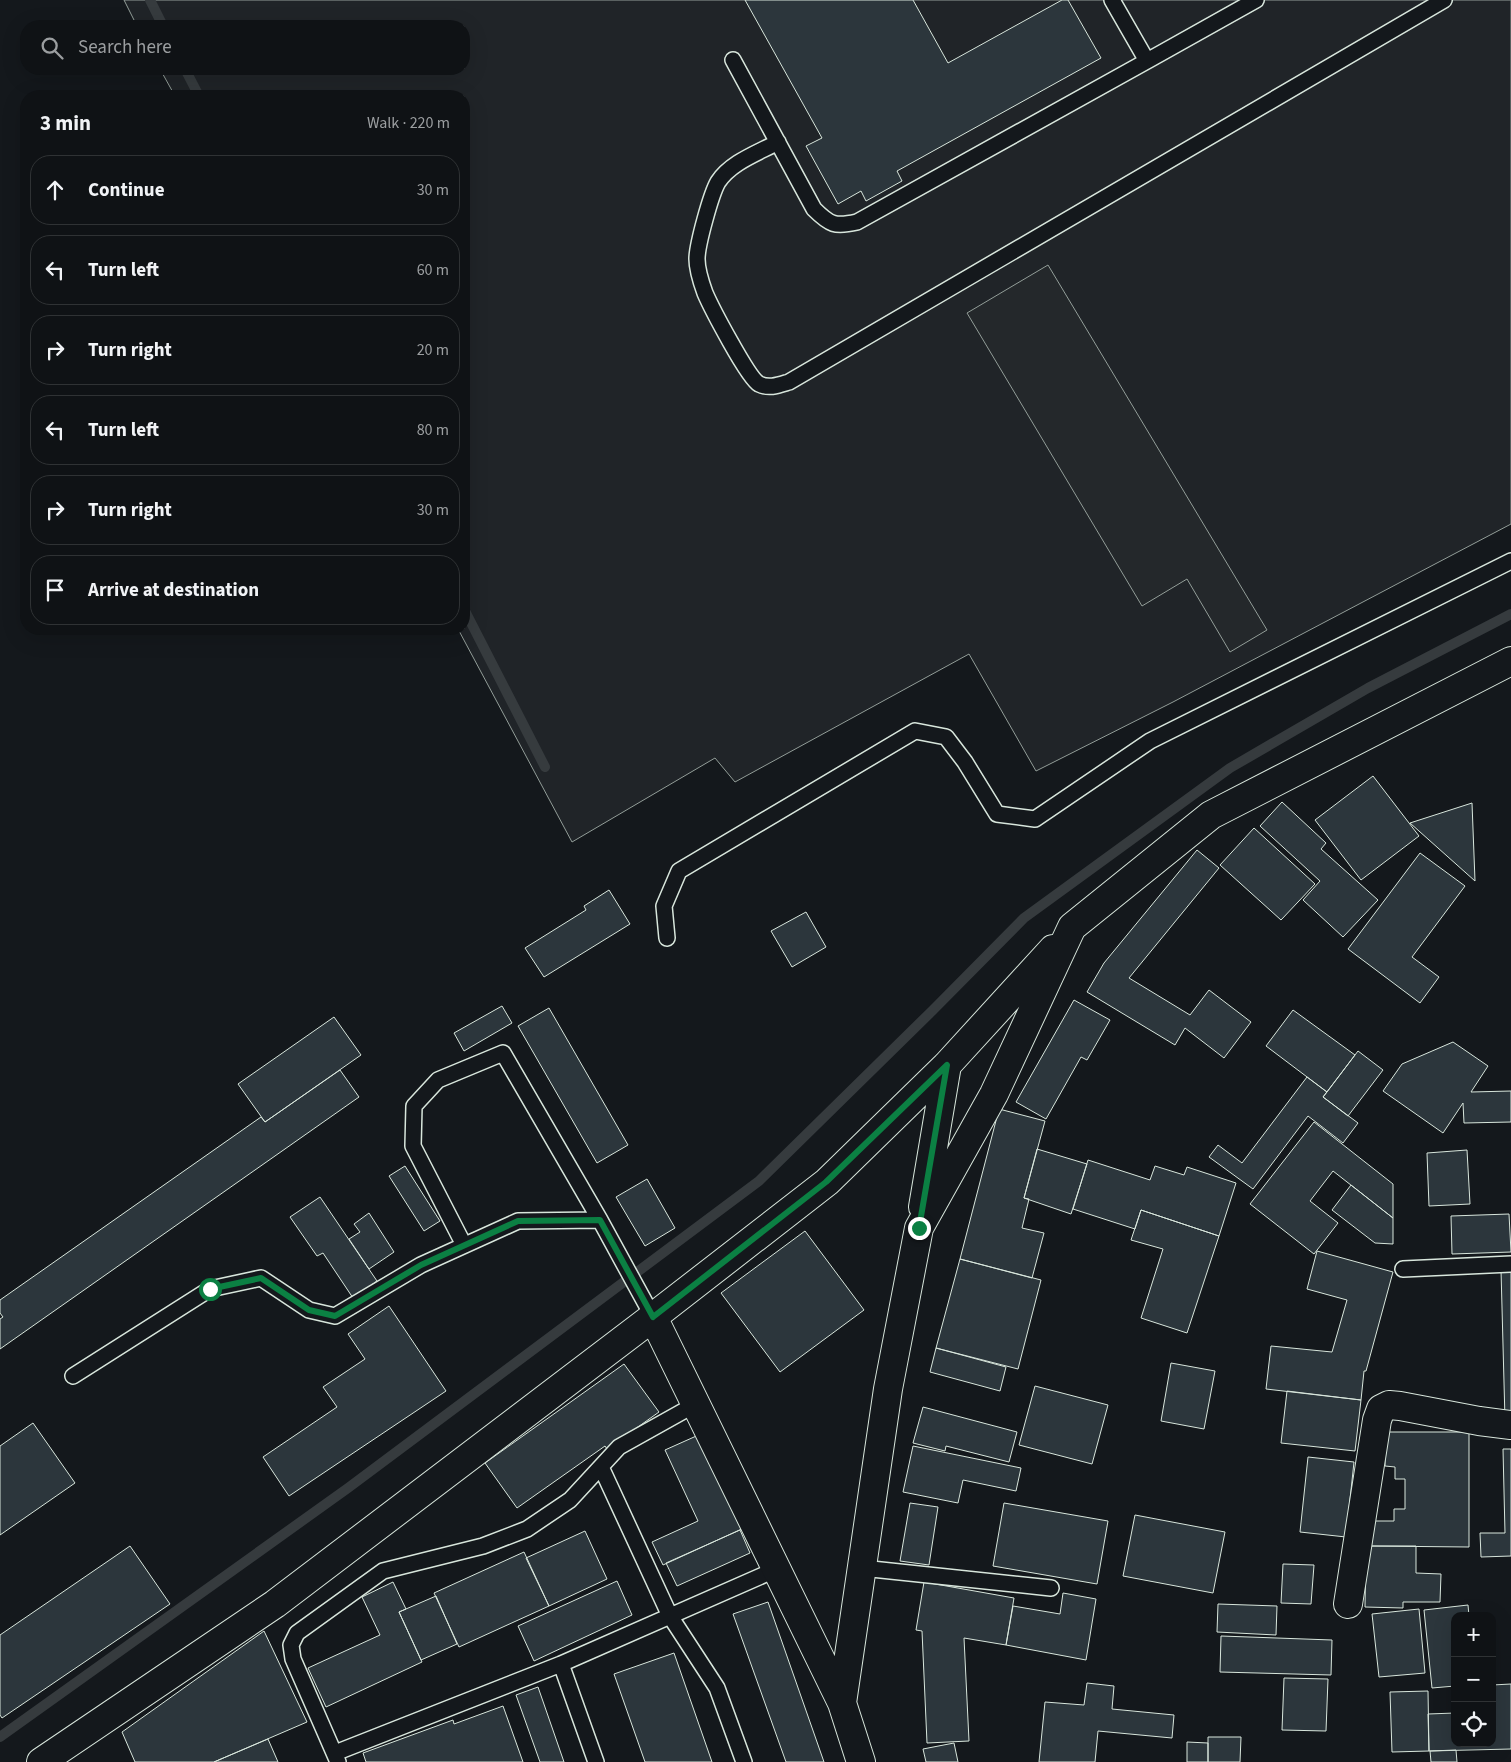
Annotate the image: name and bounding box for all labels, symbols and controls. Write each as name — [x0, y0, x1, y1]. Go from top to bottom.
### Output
search box — [20, 20, 470, 75]
icon: search — [38, 34, 66, 62]
text: Search here — [78, 34, 172, 61]
text: 3 min — [40, 108, 91, 138]
text: Walk · 220 m — [367, 112, 450, 134]
icon: ahead — [41, 176, 69, 204]
text: Continue — [88, 177, 165, 204]
text: 30 m — [417, 179, 449, 201]
icon: left — [41, 256, 69, 284]
text: Turn left — [88, 257, 159, 284]
text: 60 m — [417, 259, 449, 281]
icon: right — [41, 336, 69, 364]
text: Turn right — [88, 337, 172, 364]
text: 20 m — [417, 339, 449, 361]
icon: left — [41, 416, 69, 444]
text: Turn left — [88, 417, 159, 444]
text: 80 m — [417, 419, 449, 441]
icon: right — [41, 496, 69, 524]
text: Turn right — [88, 497, 172, 524]
text: 30 m — [417, 499, 449, 521]
icon: arrive — [41, 576, 69, 604]
text: Arrive at destination — [88, 577, 259, 604]
route end — [908, 1217, 931, 1240]
route start — [199, 1278, 222, 1301]
map controls — [1451, 1612, 1496, 1747]
button: + — [1451, 1612, 1496, 1657]
button: − — [1451, 1657, 1496, 1702]
button: locate — [1451, 1702, 1496, 1747]

